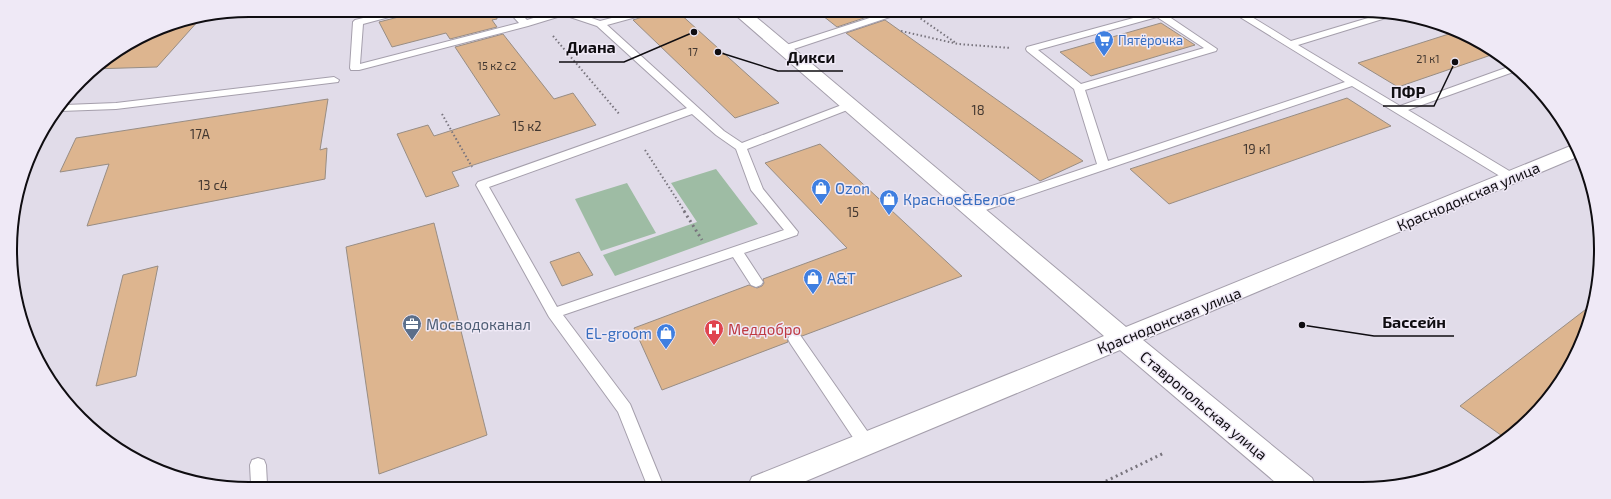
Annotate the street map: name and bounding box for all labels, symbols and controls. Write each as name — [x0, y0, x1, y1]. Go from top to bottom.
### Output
supermarket icon: Пятёрочка — [1093, 29, 1115, 57]
place label: Пятёрочка — [1118, 32, 1183, 48]
callout: Диана — [559, 34, 624, 62]
text: Диана — [566, 37, 616, 56]
callout: Дикси — [778, 43, 843, 71]
house number: 17 — [688, 45, 698, 58]
text: Дикси — [787, 47, 835, 66]
house number: 21 к1 — [1416, 52, 1440, 65]
house number: 15 к2 с2 — [478, 59, 516, 72]
callout: ПФР — [1383, 78, 1434, 106]
text: ПФР — [1391, 82, 1425, 101]
house number: 18 — [971, 102, 985, 118]
house number: 15 к2 — [512, 118, 542, 134]
house number: 17А — [190, 126, 210, 142]
house number: 19 к1 — [1243, 141, 1271, 157]
street label: Краснодонская улица — [1394, 158, 1543, 235]
house number: 13 с4 — [198, 177, 228, 193]
shop icon: Ozon — [810, 177, 832, 205]
place label: Ozon — [835, 179, 870, 197]
shop icon: Красное&Белое — [878, 188, 900, 216]
place label: Красное&Белое — [903, 190, 1016, 208]
house number: 15 — [847, 204, 859, 220]
shop icon: A&T — [802, 267, 824, 295]
place label: A&T — [827, 269, 856, 287]
street label: Краснодонская улица — [1094, 283, 1244, 358]
callout: Бассейн — [1374, 308, 1454, 336]
text: Бассейн — [1382, 312, 1446, 331]
office icon: Мосводоканал — [401, 313, 423, 341]
place label: Мосводоканал — [426, 315, 531, 333]
hospital icon: Меддобро — [703, 318, 725, 346]
place label: Меддобро — [728, 320, 801, 338]
shop icon: EL-groom — [655, 322, 677, 350]
place label: EL-groom — [586, 324, 652, 342]
street label: Ставропольская улица — [1136, 347, 1271, 464]

